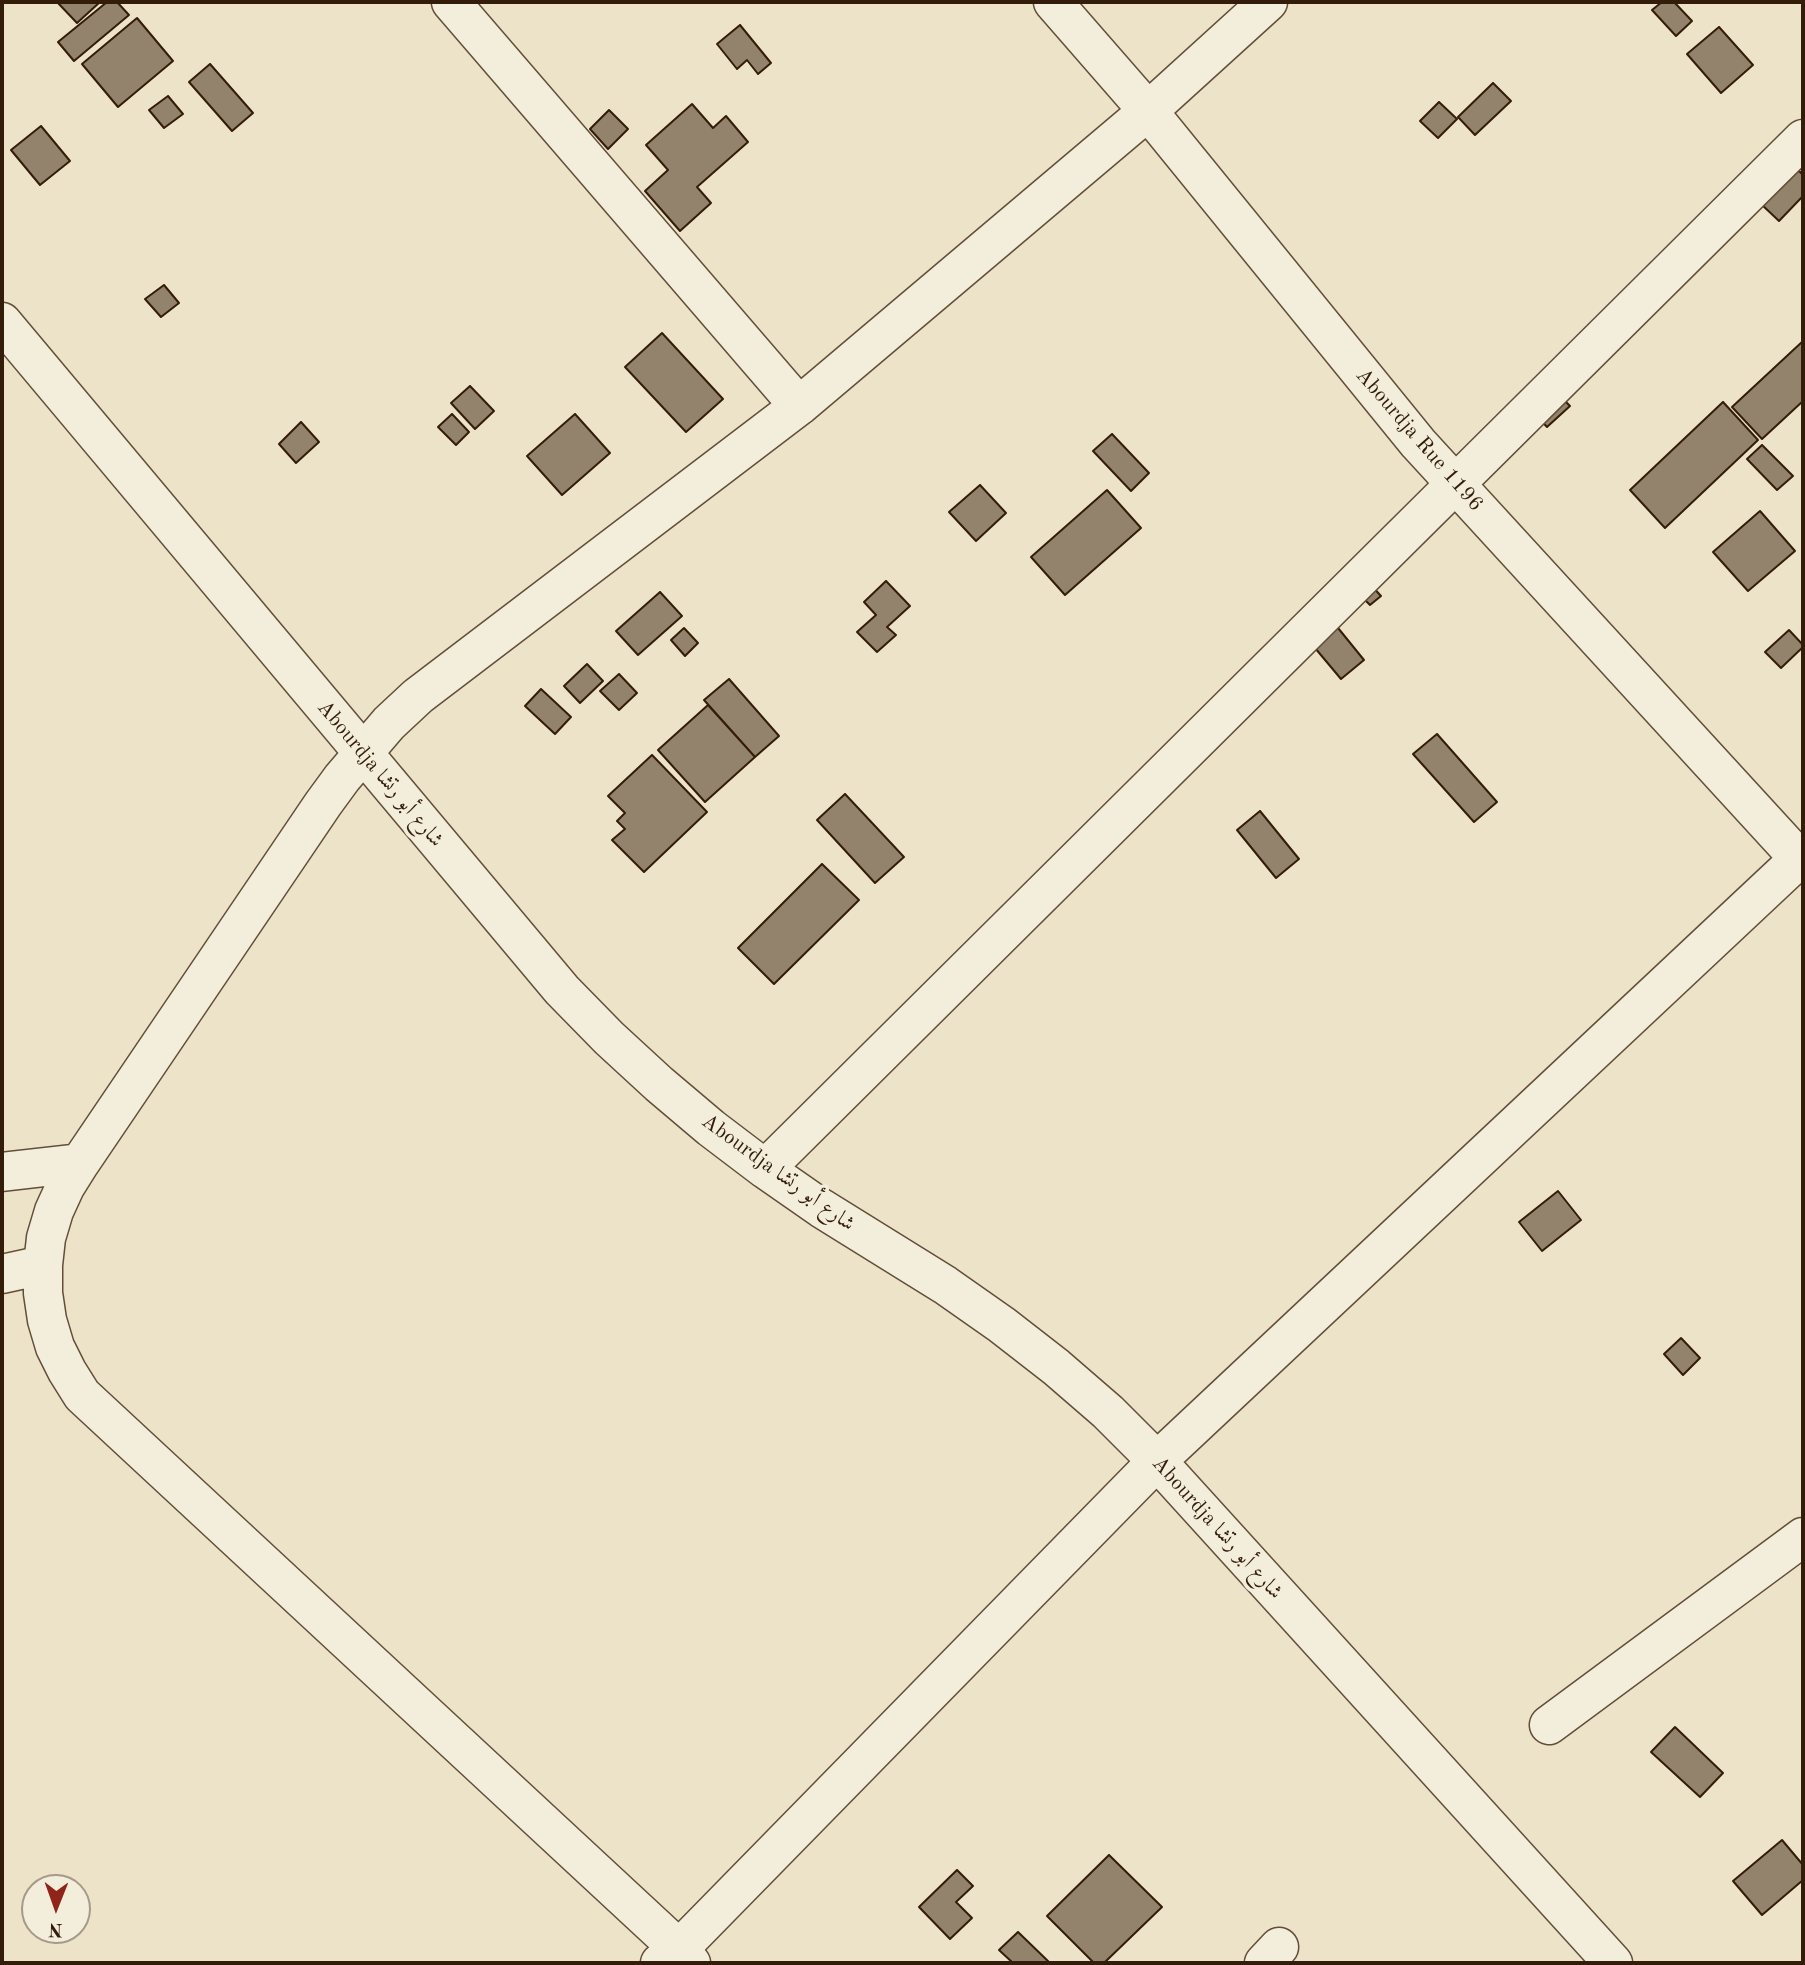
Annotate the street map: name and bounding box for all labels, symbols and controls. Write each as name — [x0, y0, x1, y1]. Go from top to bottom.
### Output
street label: Abourdja Rue 1196 — [1350, 363, 1488, 517]
street label: Abourdja شارع أبو رتشا — [311, 696, 449, 852]
street label: Abourdja شارع أبو رتشا — [696, 1109, 860, 1237]
street label: Abourdja شارع أبو رتشا — [1146, 1451, 1288, 1605]
north arrow — [21, 1874, 91, 1944]
text: N — [48, 1919, 63, 1938]

